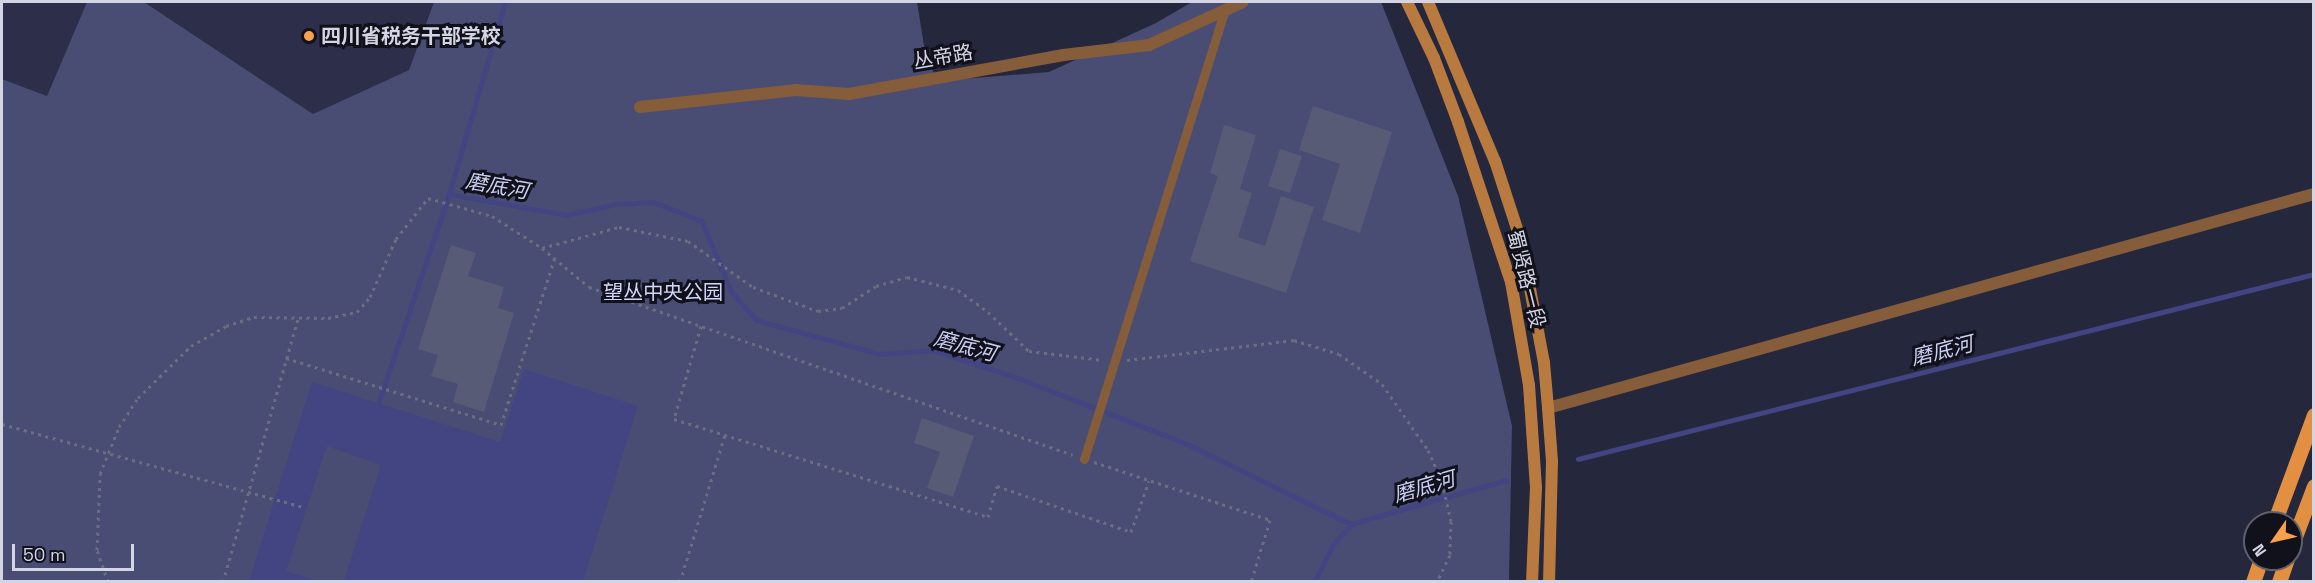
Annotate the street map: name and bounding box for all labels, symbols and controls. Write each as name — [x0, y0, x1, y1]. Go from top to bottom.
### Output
place label: 四川省税务干部学校 — [321, 24, 501, 48]
marker: 四川省税务干部学校 — [302, 29, 316, 43]
street label: 丛帝路 — [911, 40, 975, 74]
water label: 磨底河 — [464, 168, 530, 204]
street label: 蜀贤路一段 — [1502, 228, 1550, 330]
park label: 望丛中央公园 — [603, 280, 723, 304]
water label: 磨底河 — [931, 326, 999, 366]
water label: 磨底河 — [1908, 331, 1976, 371]
water label: 磨底河 — [1390, 466, 1458, 508]
north arrow — [2243, 511, 2303, 571]
scale bar — [15, 532, 136, 570]
text: N — [2248, 540, 2271, 561]
text: 50 m — [23, 543, 65, 566]

